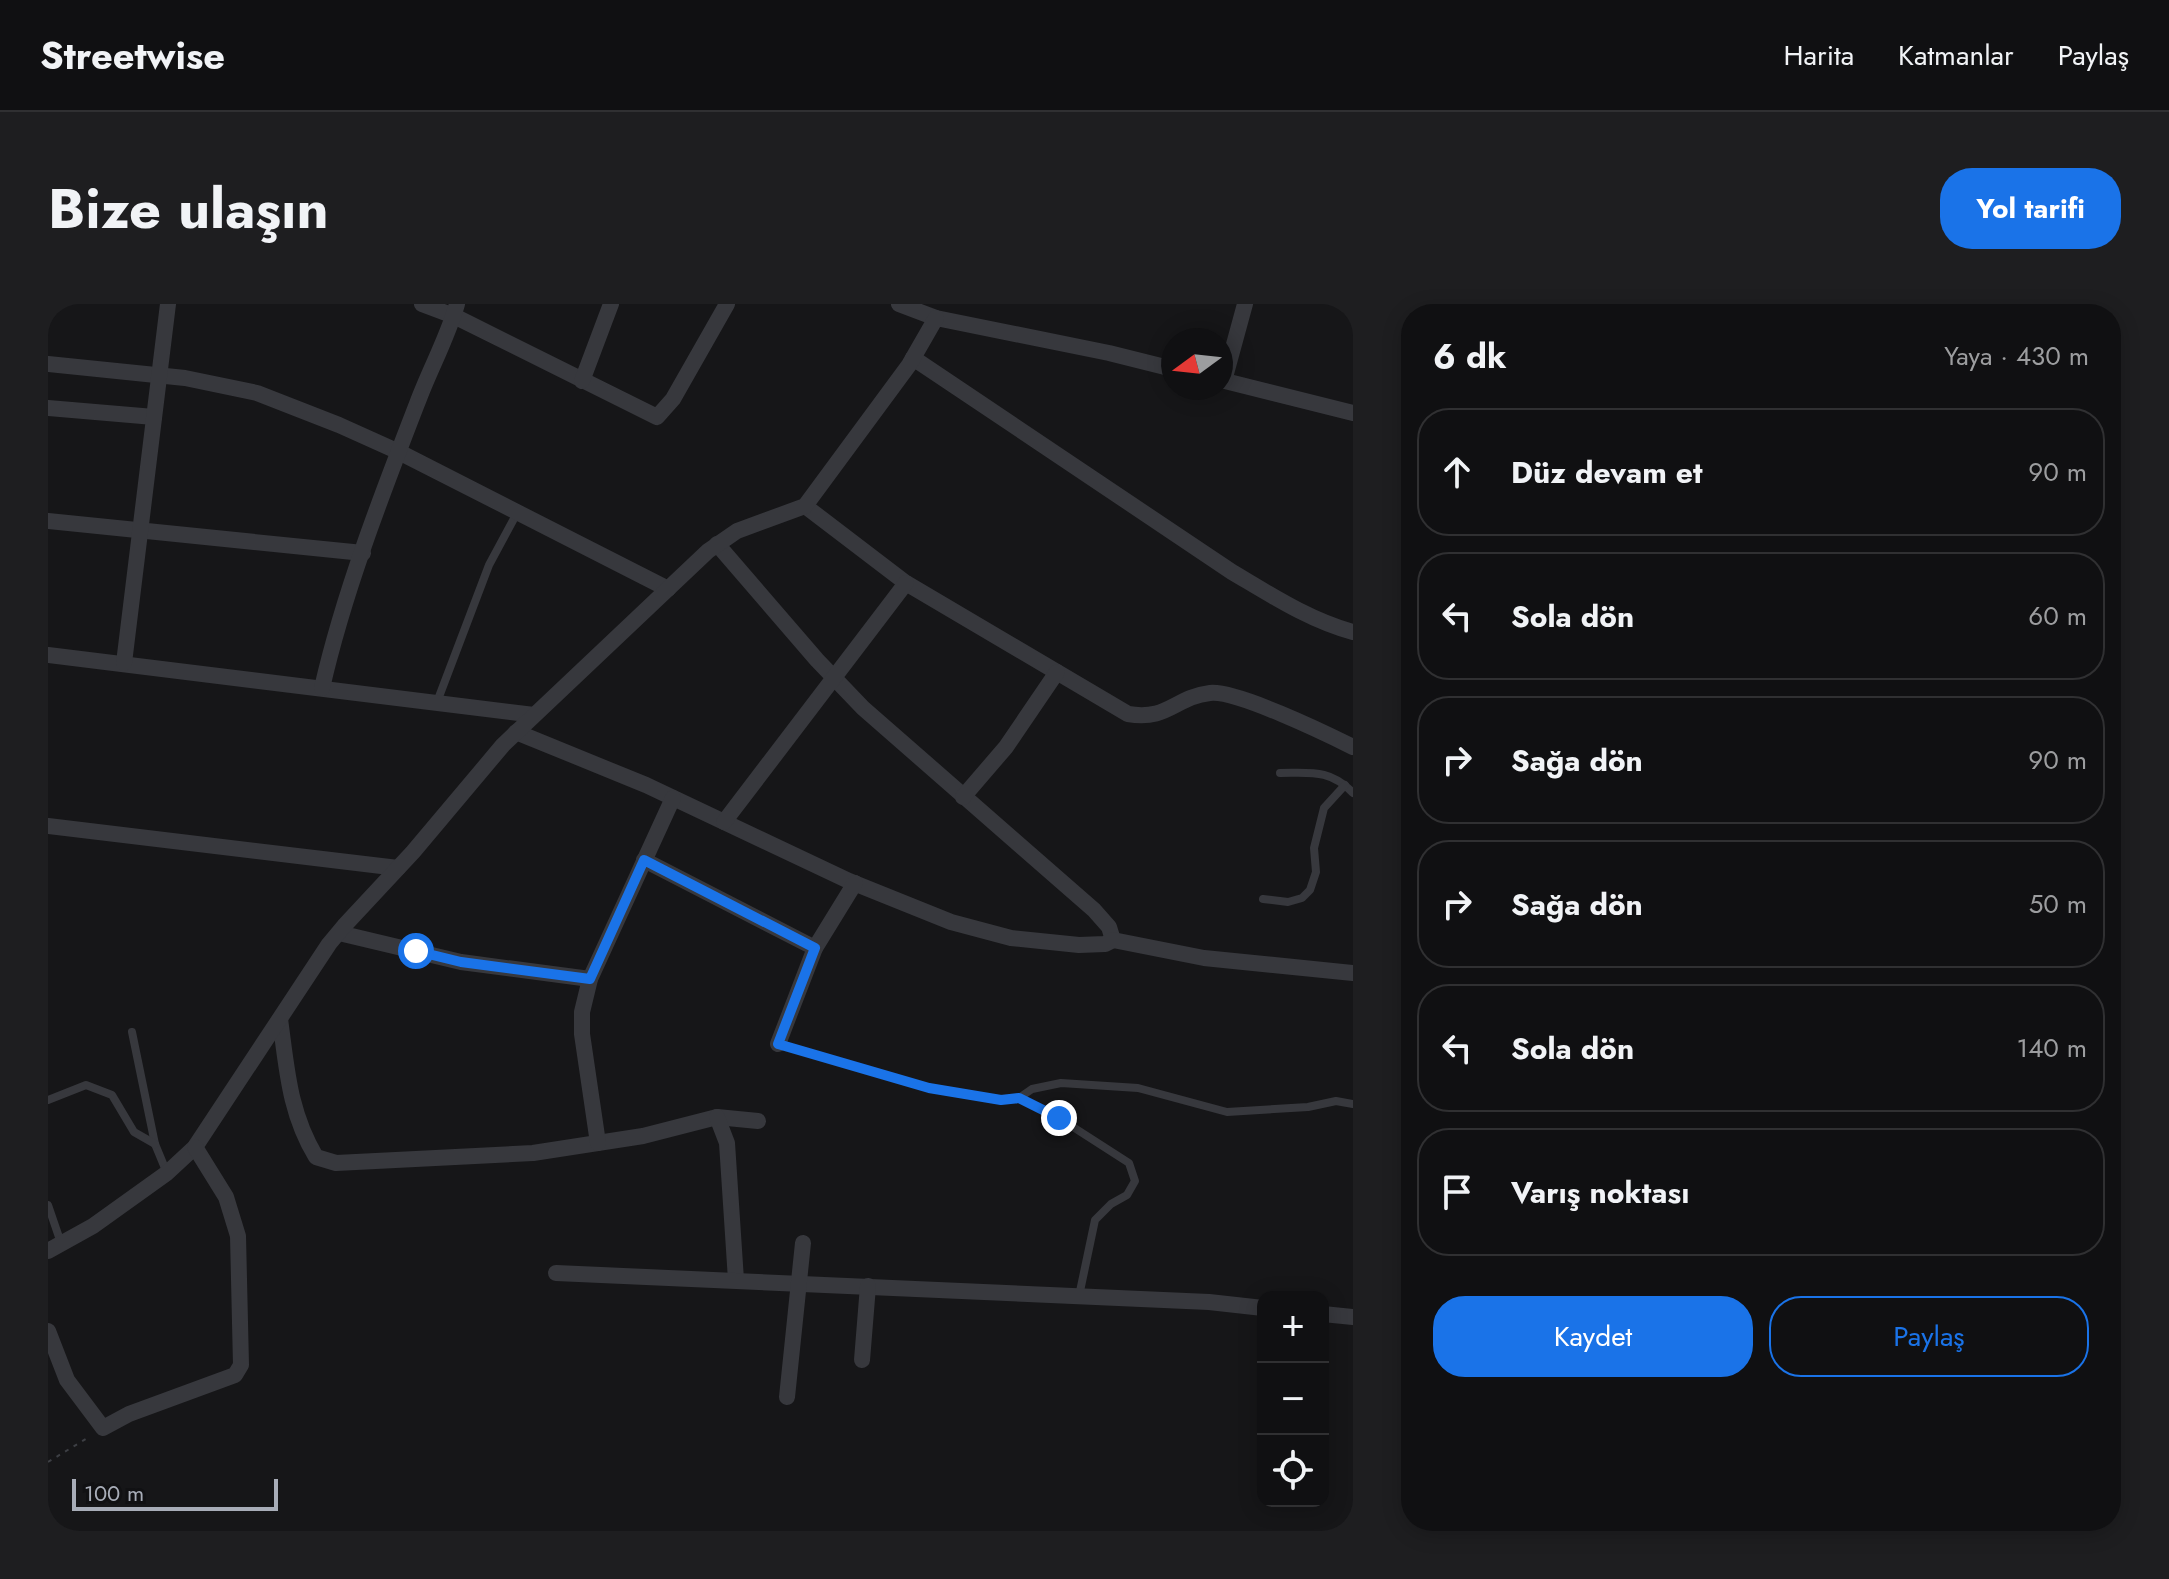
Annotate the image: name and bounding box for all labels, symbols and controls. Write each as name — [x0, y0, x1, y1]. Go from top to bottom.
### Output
text: Streetwise — [40, 28, 225, 83]
text: Harita — [1784, 35, 1854, 76]
text: Katmanlar — [1898, 35, 2014, 76]
text: Paylaş — [2058, 35, 2129, 76]
text: Bize ulaşın — [48, 168, 329, 249]
button: Yol tarifi — [1940, 168, 2121, 249]
north arrow — [1161, 328, 1233, 400]
text: 6 dk — [1433, 332, 1507, 381]
text: Yaya · 430 m — [1944, 337, 2089, 375]
icon: ahead — [1435, 450, 1479, 494]
text: Düz devam et — [1511, 451, 1702, 494]
text: 90 m — [2028, 453, 2087, 491]
icon: left — [1435, 594, 1479, 638]
text: Sola dön — [1511, 595, 1634, 638]
text: 60 m — [2028, 597, 2087, 635]
icon: right — [1435, 738, 1479, 782]
text: Sağa dön — [1511, 739, 1643, 782]
text: 90 m — [2028, 741, 2087, 779]
icon: right — [1435, 882, 1479, 926]
text: Sağa dön — [1511, 883, 1643, 926]
text: 50 m — [2029, 885, 2087, 923]
route start — [398, 933, 434, 969]
icon: left — [1435, 1026, 1479, 1070]
text: Sola dön — [1511, 1027, 1634, 1070]
text: 140 m — [2016, 1029, 2087, 1067]
route end — [1041, 1100, 1077, 1136]
icon: arrive — [1435, 1170, 1479, 1214]
text: Varış noktası — [1511, 1171, 1689, 1214]
map controls — [1257, 1291, 1329, 1507]
button: + — [1257, 1291, 1329, 1363]
button: Kaydet — [1433, 1296, 1753, 1377]
button: Paylaş — [1769, 1296, 2089, 1377]
button: − — [1257, 1363, 1329, 1435]
button: locate — [1257, 1435, 1329, 1507]
scale bar — [72, 1475, 278, 1511]
text: 100 m — [84, 1477, 144, 1509]

